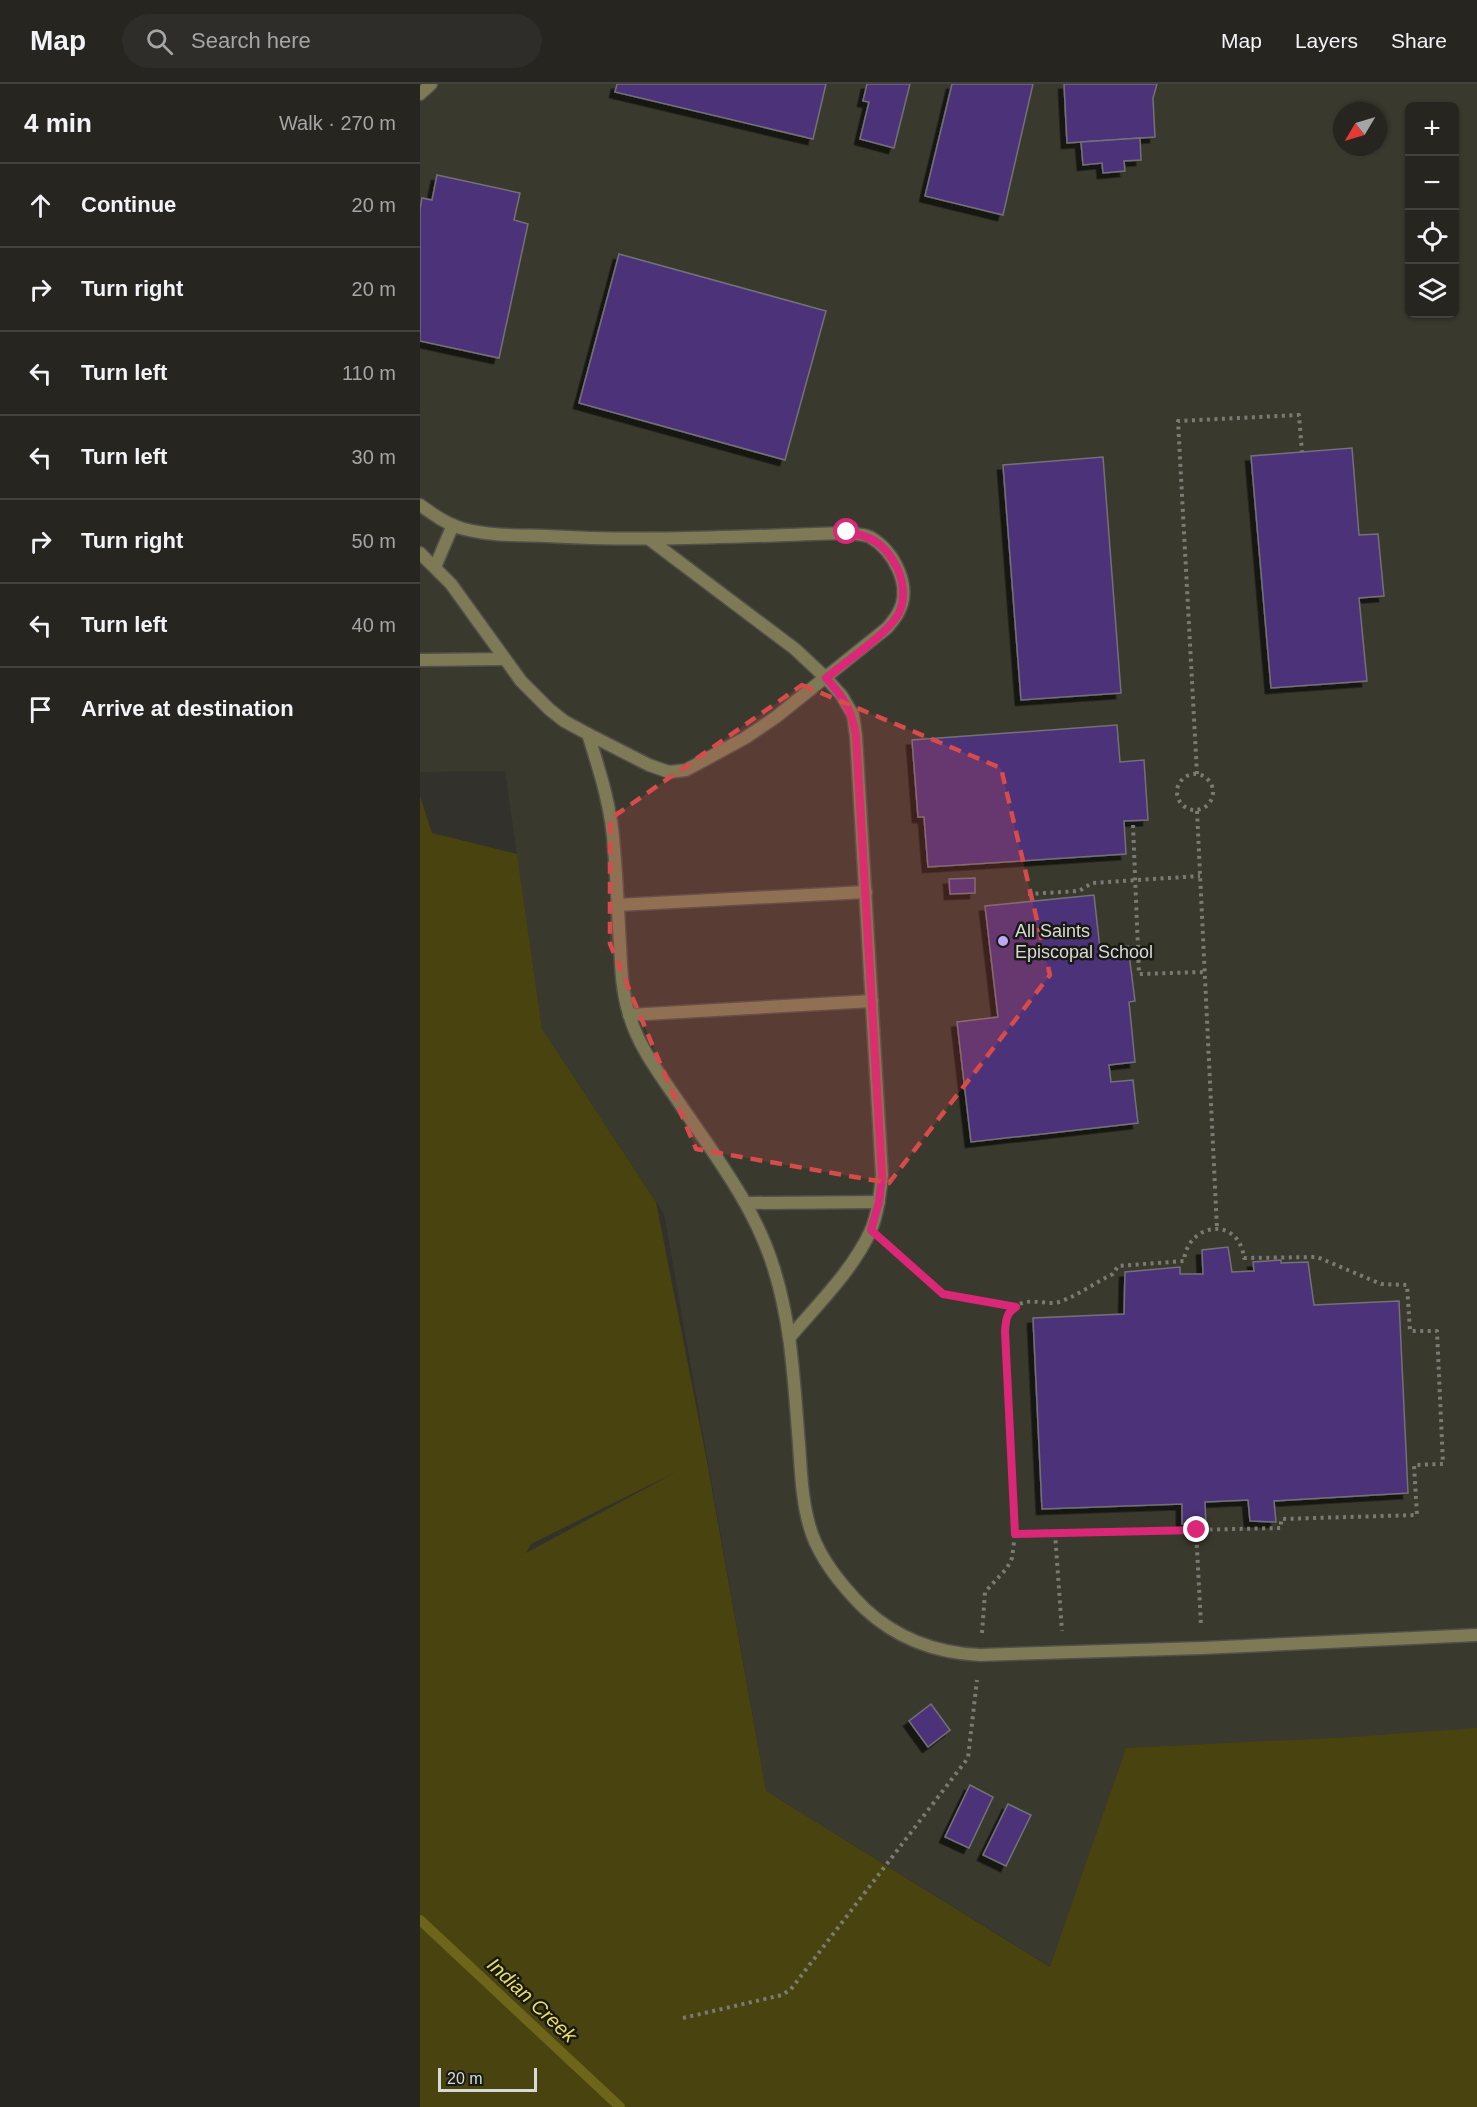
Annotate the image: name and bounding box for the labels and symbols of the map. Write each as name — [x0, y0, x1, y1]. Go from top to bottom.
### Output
north arrow — [1333, 102, 1387, 156]
route start — [833, 518, 859, 544]
place label: All Saints Episcopal School — [1015, 921, 1153, 962]
marker: All Saints Episcopal School — [996, 934, 1010, 948]
route end — [1183, 1516, 1209, 1542]
water label: Indian Creek — [483, 1953, 582, 2047]
scale bar — [438, 2065, 537, 2092]

